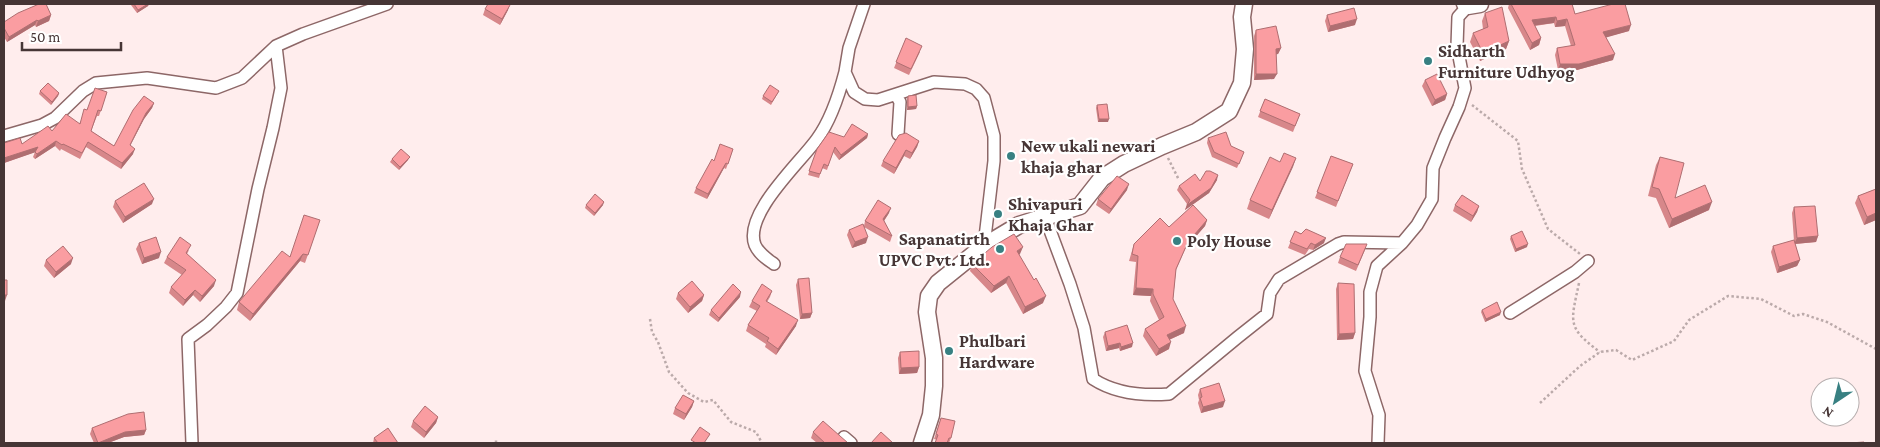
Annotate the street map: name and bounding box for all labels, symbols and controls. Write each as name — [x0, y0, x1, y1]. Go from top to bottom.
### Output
scale bar — [22, 20, 121, 52]
text: 50 m — [30, 29, 60, 45]
place label: Sidharth Furniture Udhyog — [1438, 41, 1574, 82]
marker: Sidharth Furniture Udhyog — [1422, 55, 1434, 67]
place label: New ukali newari khaja ghar — [1021, 136, 1156, 178]
marker: New ukali newari khaja ghar — [1005, 150, 1017, 162]
place label: Shivapuri Khaja Ghar — [1008, 194, 1094, 236]
marker: Shivapuri Khaja Ghar — [992, 208, 1004, 220]
place label: Sapanatirth UPVC Pvt. Ltd. — [878, 229, 991, 270]
place label: Poly House — [1187, 231, 1271, 251]
marker: Poly House — [1171, 235, 1183, 247]
marker: Sapanatirth UPVC Pvt. Ltd. — [994, 243, 1006, 255]
place label: Phulbari Hardware — [959, 331, 1035, 372]
marker: Phulbari Hardware — [943, 345, 955, 357]
north arrow — [1810, 377, 1860, 427]
text: N — [1819, 403, 1836, 422]

